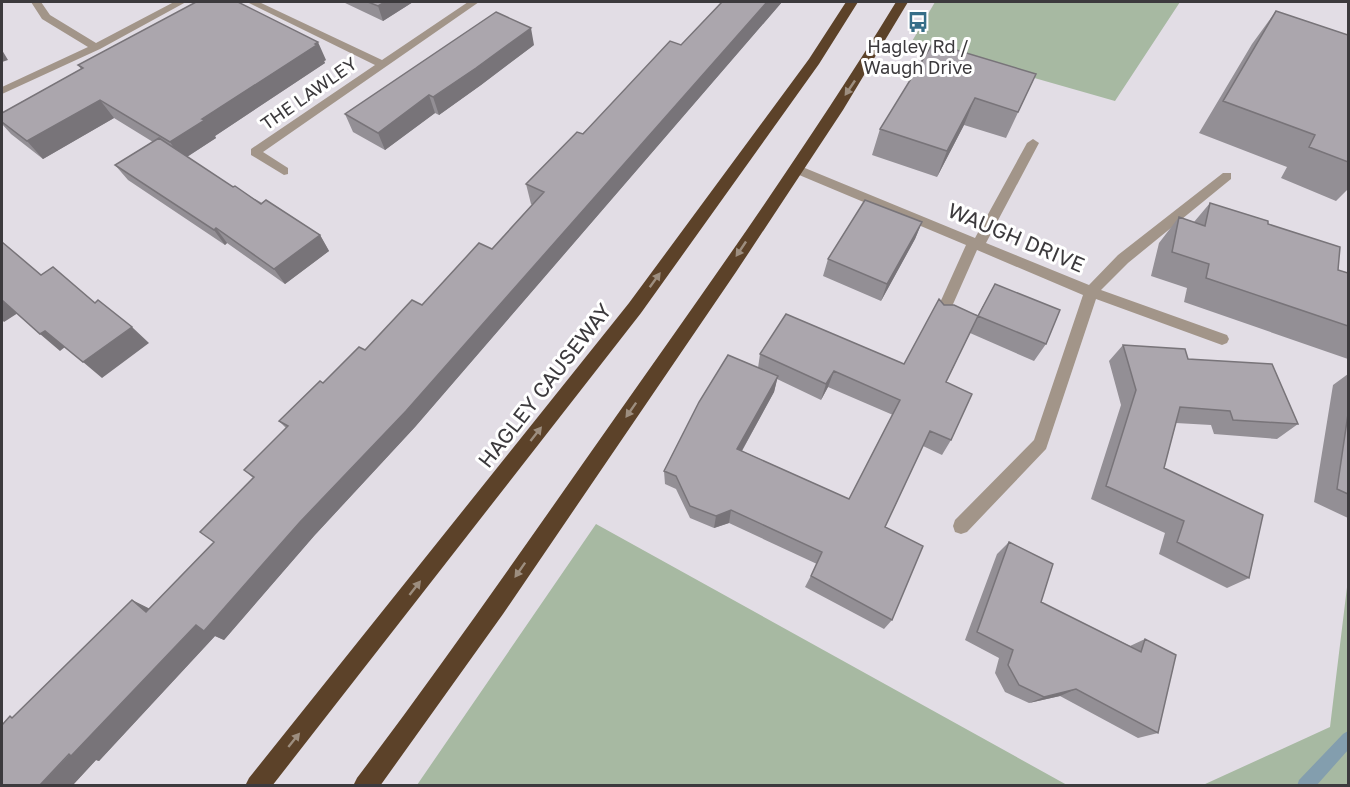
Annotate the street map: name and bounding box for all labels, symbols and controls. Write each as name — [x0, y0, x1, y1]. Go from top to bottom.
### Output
bus stop icon: Hagley Rd / Waugh Drive — [906, 10, 930, 34]
place label: Hagley Rd / Waugh Drive — [864, 35, 972, 78]
street label: THE LAWLEY — [256, 52, 361, 134]
one-way arrow — [844, 79, 856, 95]
street label: WAUGH DRIVE — [944, 197, 1089, 278]
one-way arrow — [735, 241, 747, 257]
one-way arrow — [649, 273, 661, 289]
street label: HAGLEY CAUSEWAY — [472, 298, 617, 473]
one-way arrow — [625, 402, 637, 418]
one-way arrow — [529, 426, 542, 442]
one-way arrow — [514, 562, 526, 578]
one-way arrow — [409, 580, 421, 595]
one-way arrow — [287, 733, 300, 748]

